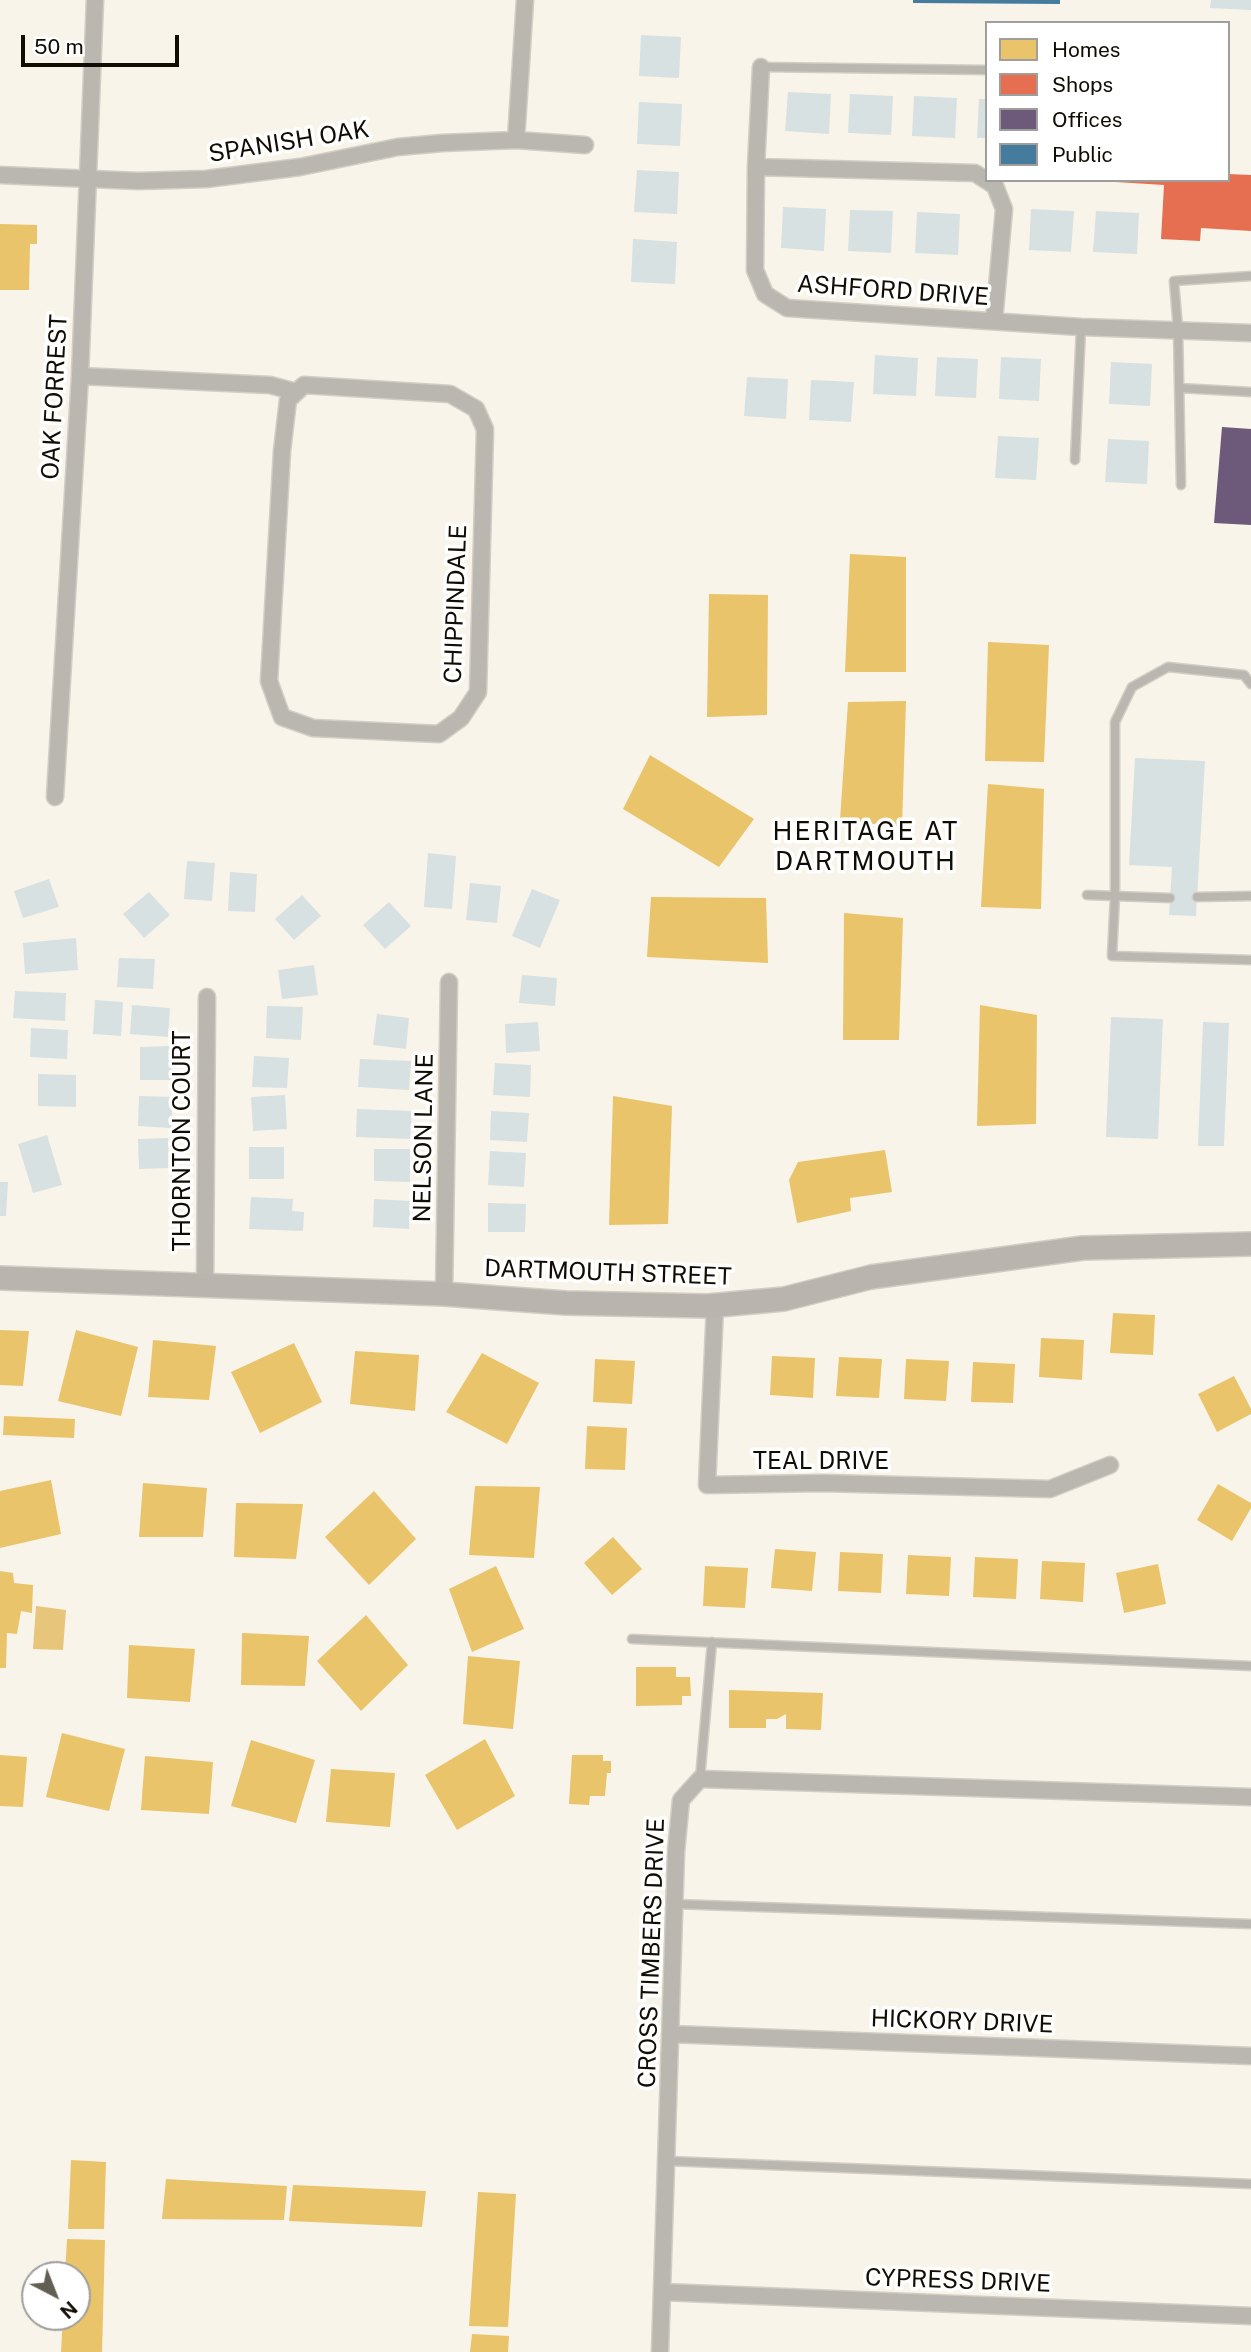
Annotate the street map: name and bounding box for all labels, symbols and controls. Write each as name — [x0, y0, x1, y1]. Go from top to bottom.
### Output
scale bar — [24, 21, 182, 65]
legend — [985, 21, 1230, 182]
text: 50 m — [34, 34, 84, 59]
text: Homes — [1052, 37, 1120, 62]
text: Shops — [1052, 72, 1113, 97]
text: Offices — [1052, 107, 1122, 132]
street label: SPANISH OAK — [207, 115, 371, 169]
text: Public — [1052, 142, 1113, 167]
street label: ASHFORD DRIVE — [796, 270, 990, 312]
street label: OAK FORREST — [36, 314, 74, 480]
street label: CHIPPINDALE — [439, 524, 473, 684]
district label: HERITAGE AT DARTMOUTH — [774, 816, 958, 878]
street label: THORNTON COURT — [169, 1030, 197, 1252]
street label: NELSON LANE — [408, 1053, 440, 1223]
street label: DARTMOUTH STREET — [484, 1254, 732, 1292]
street label: TEAL DRIVE — [753, 1448, 889, 1476]
street label: CROSS TIMBERS DRIVE — [633, 1817, 671, 2089]
street label: HICKORY DRIVE — [870, 2004, 1054, 2040]
north arrow — [21, 2261, 91, 2331]
street label: CYPRESS DRIVE — [865, 2263, 1051, 2299]
text: N — [56, 2297, 82, 2323]

